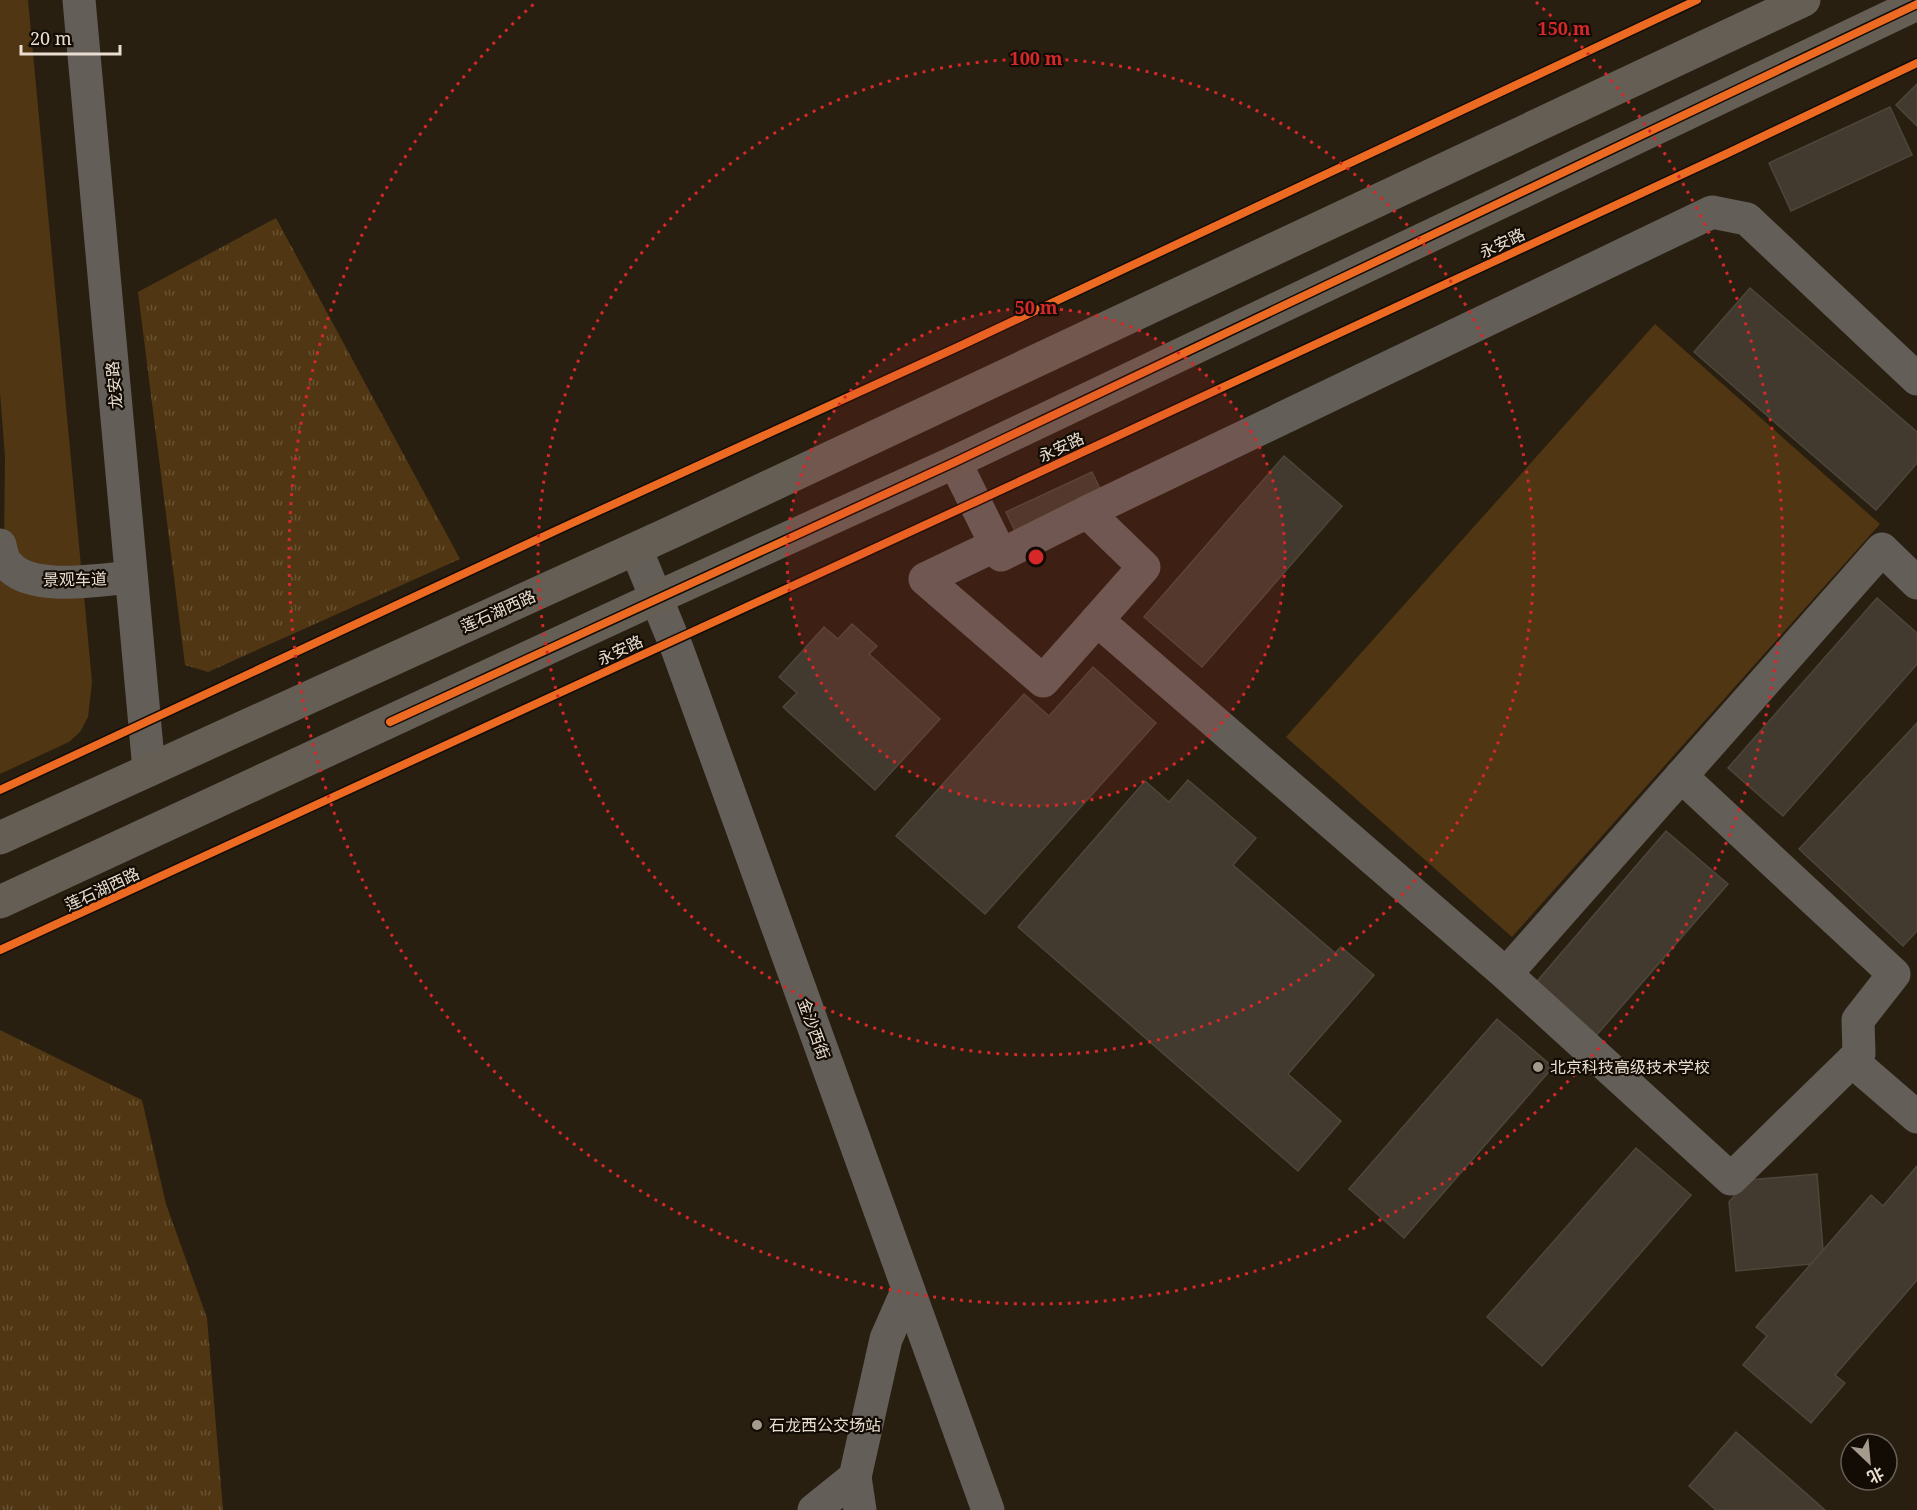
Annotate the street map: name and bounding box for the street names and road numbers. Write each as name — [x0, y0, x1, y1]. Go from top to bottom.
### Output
street label: 永安路 — [1476, 223, 1528, 263]
street label: 龙安路 — [101, 360, 127, 410]
street label: 永安路 — [1035, 427, 1087, 467]
street label: 景观车道 — [43, 567, 107, 591]
street label: 莲石湖西路 — [457, 585, 539, 637]
street label: 永安路 — [594, 630, 646, 670]
street label: 莲石湖西路 — [61, 862, 143, 916]
street label: 金沙西街 — [793, 995, 835, 1063]

